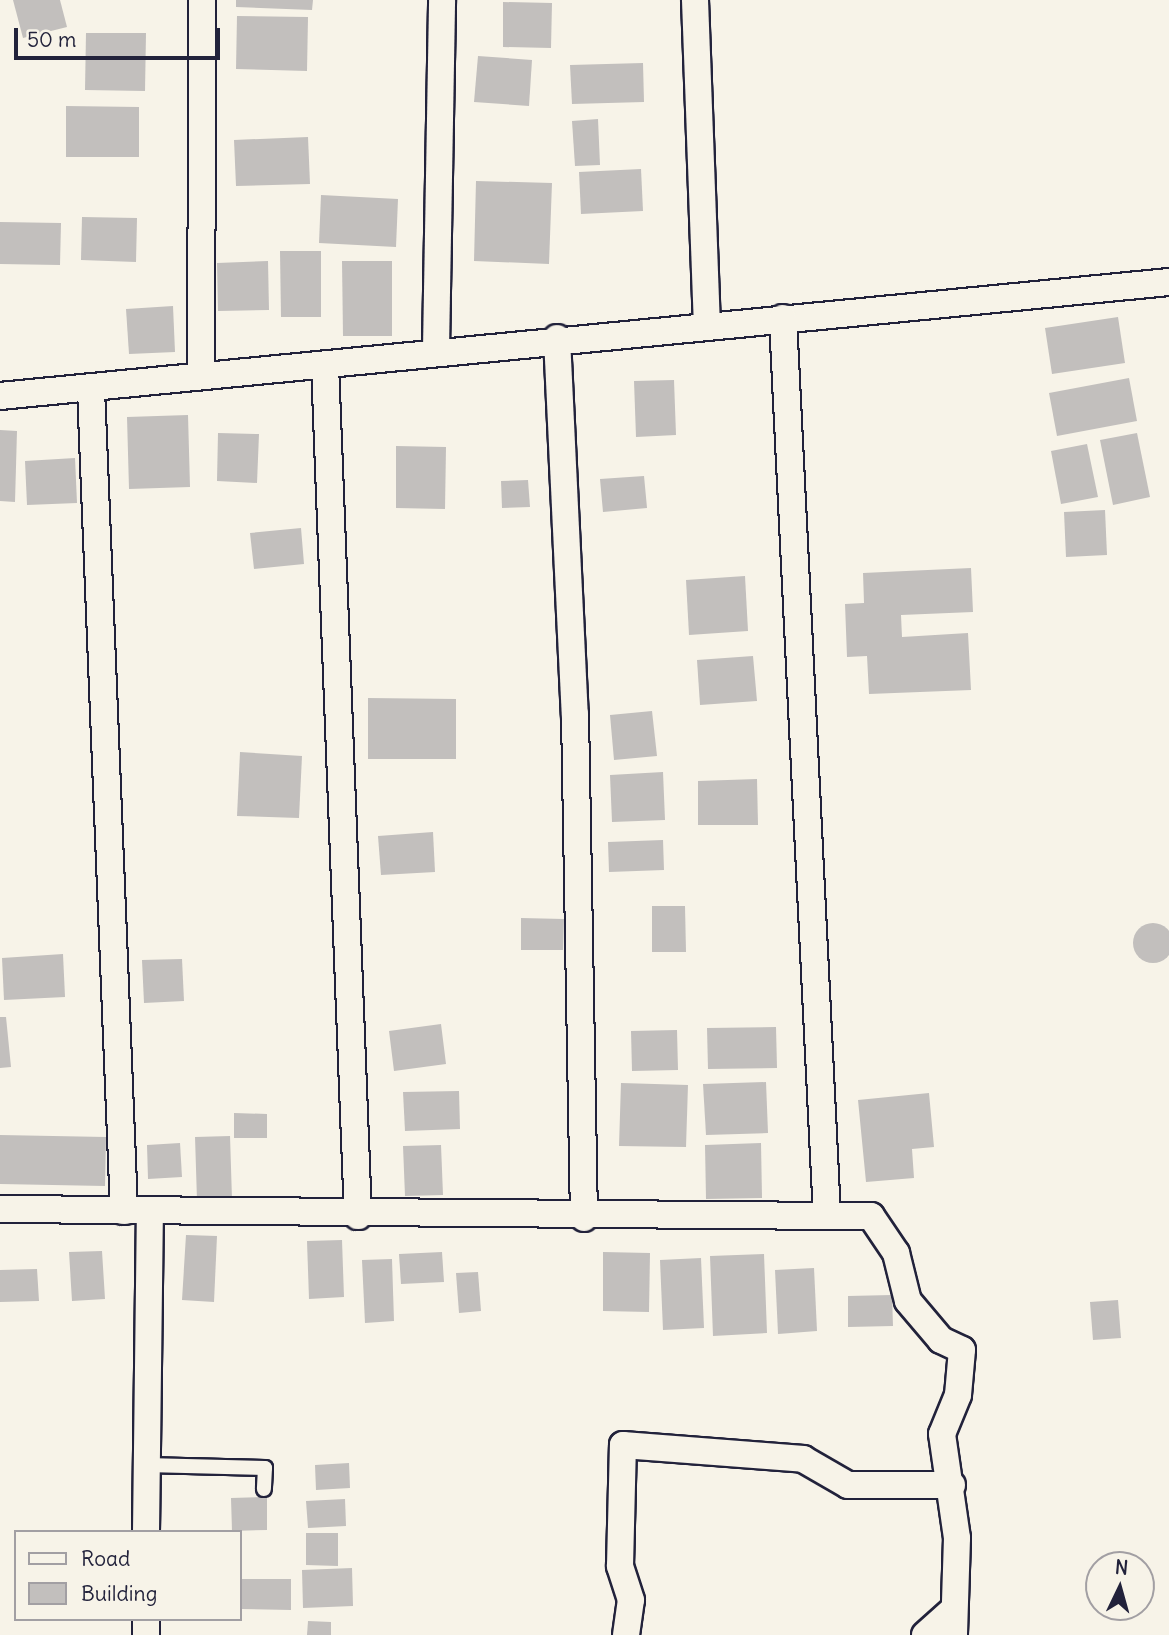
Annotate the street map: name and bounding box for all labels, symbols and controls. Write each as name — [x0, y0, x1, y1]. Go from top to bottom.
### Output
scale bar — [18, 14, 224, 58]
text: 50 m — [27, 26, 76, 53]
legend — [14, 1530, 242, 1621]
text: Road — [81, 1545, 130, 1572]
north arrow — [1085, 1551, 1155, 1621]
text: N — [1114, 1555, 1129, 1580]
text: Building — [81, 1580, 157, 1607]

